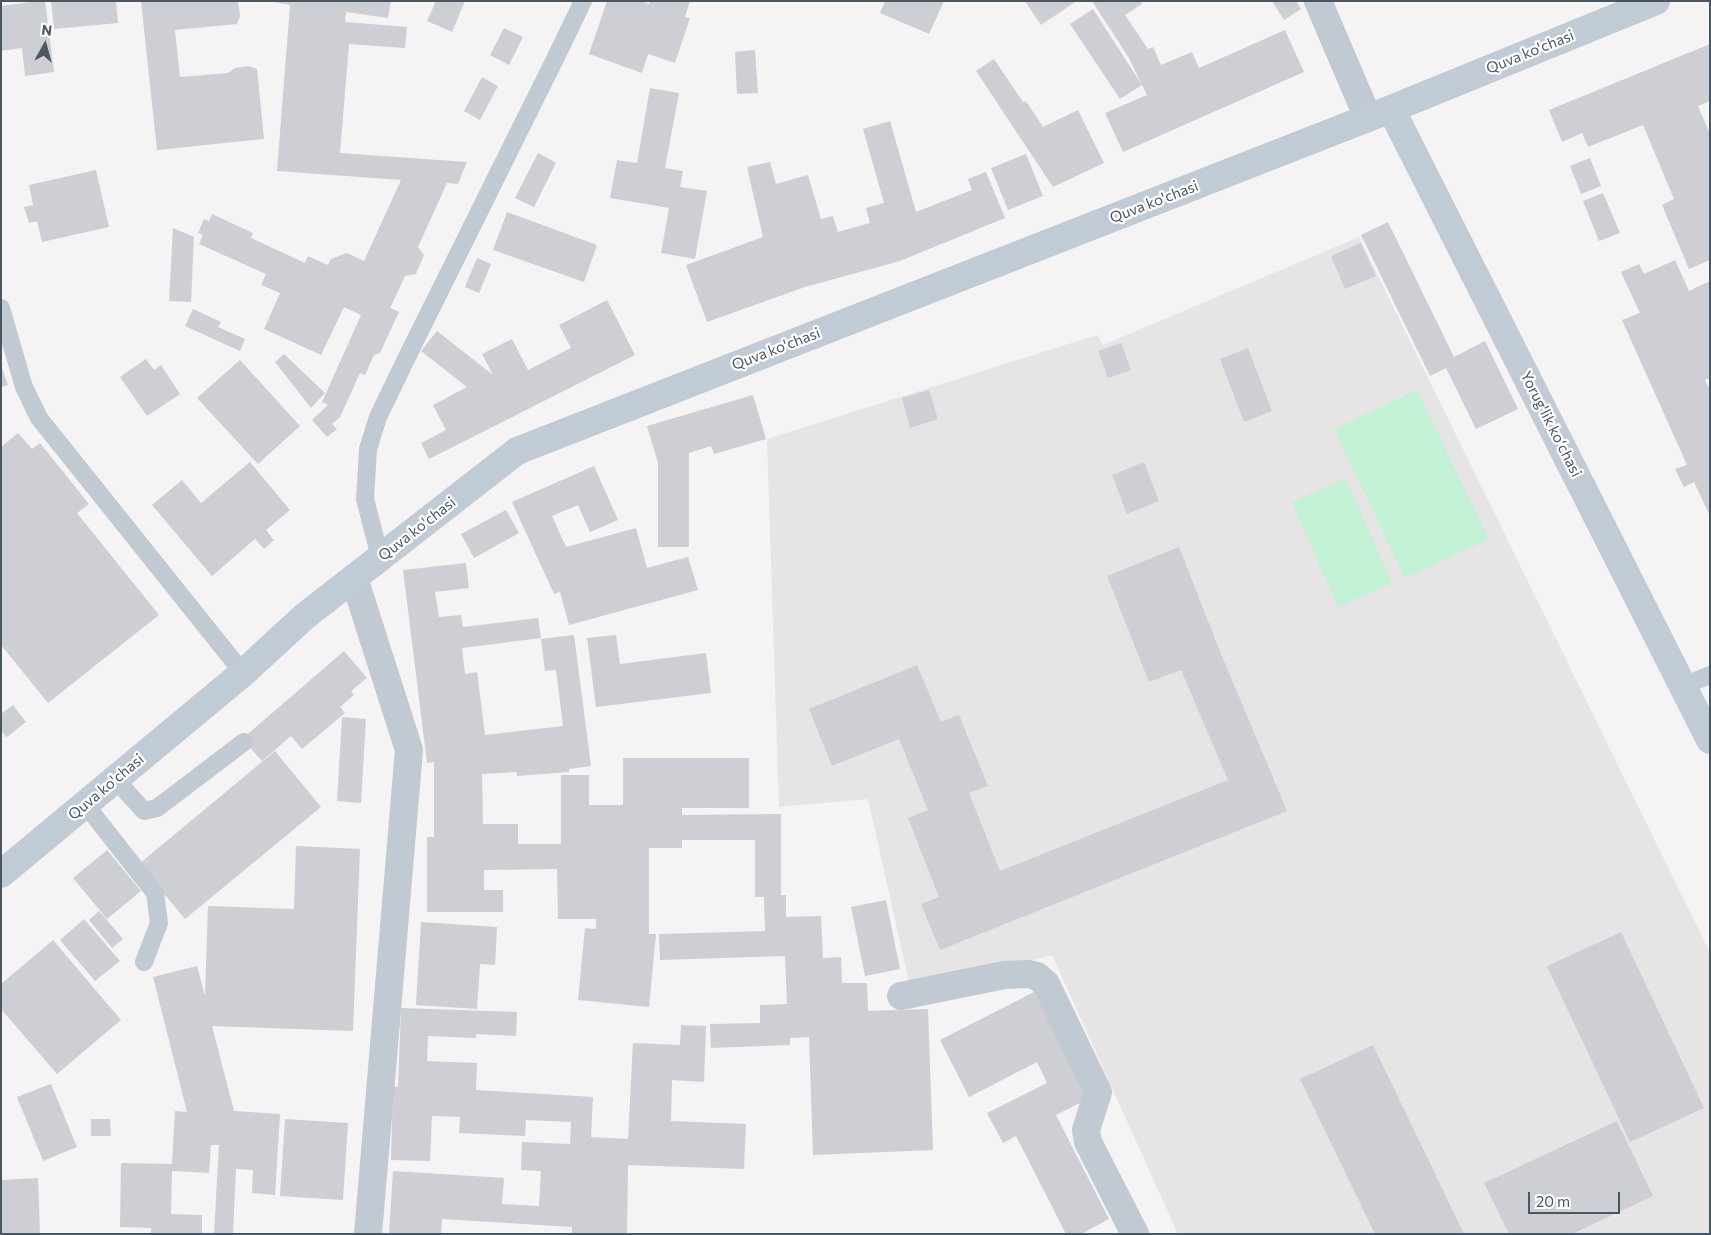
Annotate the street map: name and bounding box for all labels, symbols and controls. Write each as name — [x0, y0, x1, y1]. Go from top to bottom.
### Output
north arrow — [20, 20, 70, 70]
text: N — [41, 21, 53, 39]
street label: Quva ko'chasi — [1483, 26, 1577, 78]
street label: Quva ko'chasi — [1107, 177, 1201, 227]
street label: Quva ko'chasi — [729, 324, 823, 374]
street label: Yorug'lik koʻchasi — [1517, 368, 1585, 480]
street label: Quva ko'chasi — [375, 493, 459, 565]
street label: Quva ko'chasi — [65, 750, 147, 824]
scale bar — [1531, 1182, 1624, 1214]
text: 20 m — [1536, 1192, 1570, 1210]

